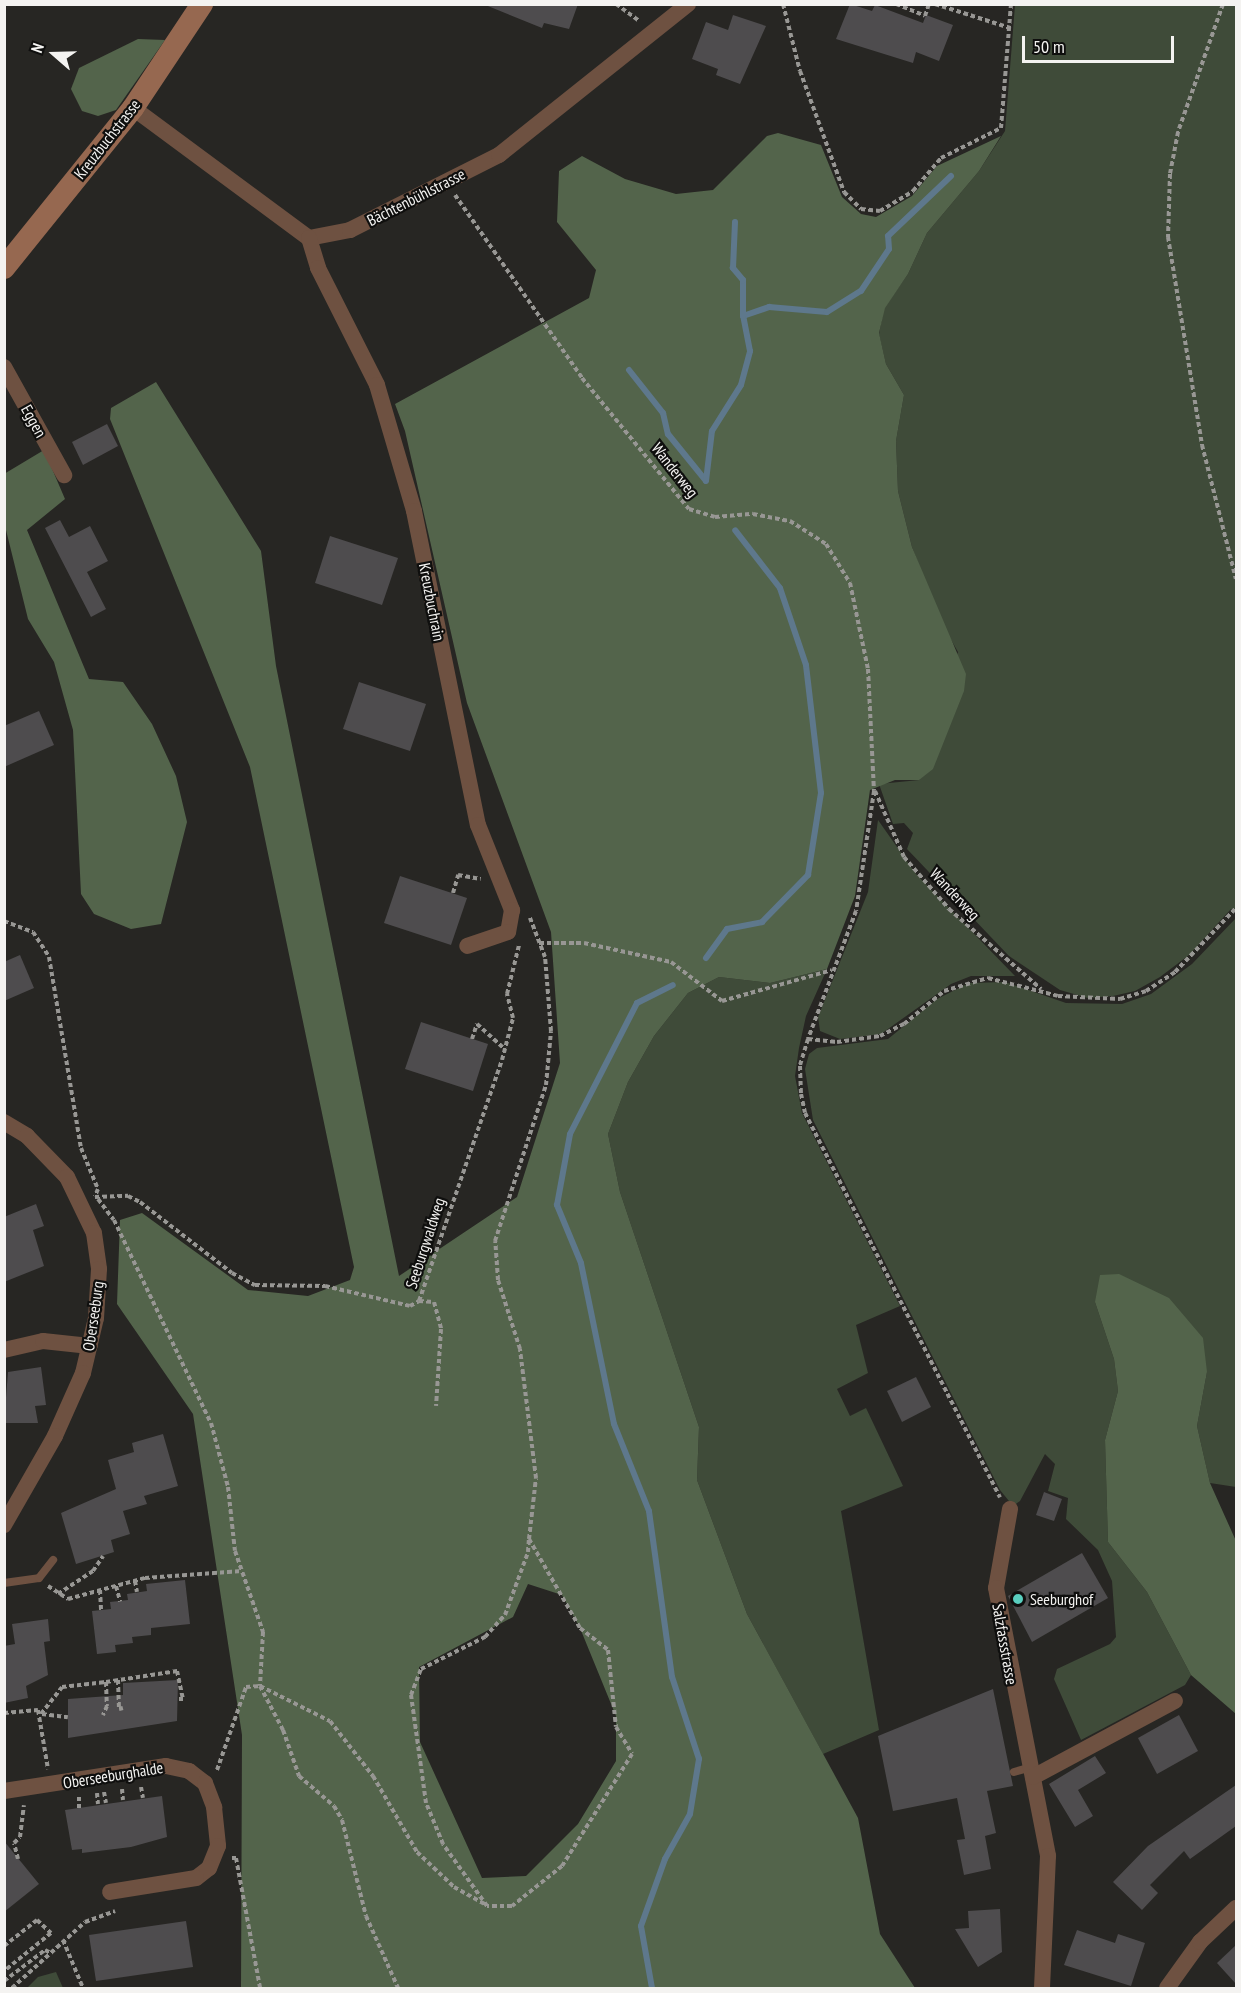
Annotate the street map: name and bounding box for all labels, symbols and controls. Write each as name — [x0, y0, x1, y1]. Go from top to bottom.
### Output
north arrow — [24, 24, 84, 84]
scale bar — [1025, 24, 1176, 62]
text: 50 m — [1033, 35, 1065, 58]
text: N — [26, 40, 48, 55]
street label: Kreuzbuchstrasse — [70, 95, 144, 183]
street label: Bächtenbühlstrasse — [364, 164, 468, 230]
street label: Eggen — [17, 401, 51, 441]
street label: Wanderweg — [648, 439, 702, 501]
street label: Kreuzbuchrain — [415, 561, 449, 643]
street label: Wanderweg — [926, 864, 984, 924]
street label: Seeburgwaldweg — [401, 1195, 449, 1291]
street label: Oberseeburg — [79, 1280, 107, 1352]
place label: Seeburghof — [1030, 1589, 1093, 1609]
marker: Seeburghof — [1011, 1592, 1025, 1606]
street label: Salzfassstrasse — [988, 1602, 1022, 1686]
street label: Oberseeburghalde — [62, 1758, 164, 1792]

